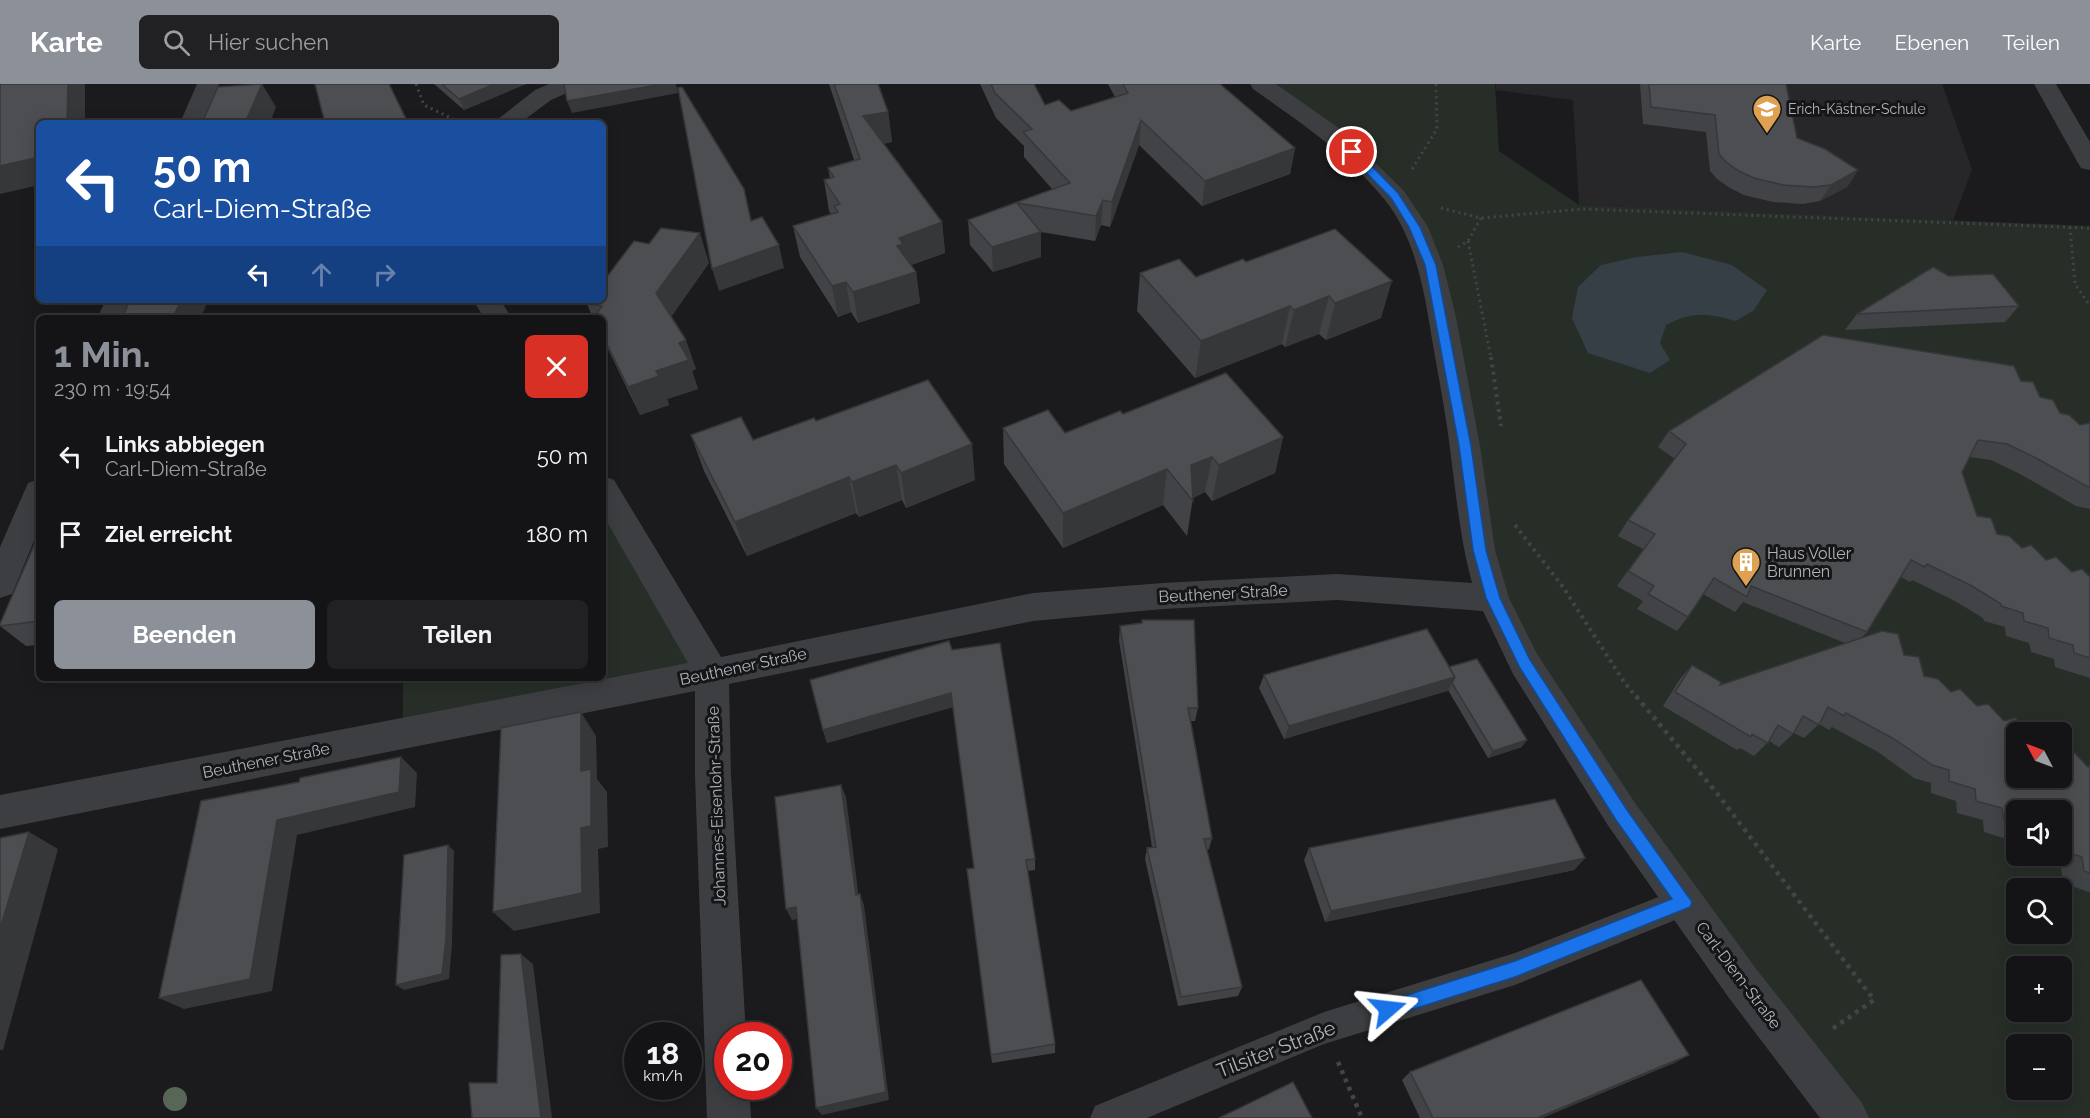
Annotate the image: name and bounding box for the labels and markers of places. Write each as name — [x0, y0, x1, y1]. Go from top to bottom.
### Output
school or university icon: Erich-Kästner-Schule — [1751, 93, 1783, 135]
place label: Erich-Kästner-Schule — [1788, 101, 1926, 117]
pin — [1326, 126, 1377, 177]
place label: Haus Voller Brunnen — [1767, 544, 1852, 581]
building icon: Haus Voller Brunnen — [1730, 546, 1762, 588]

